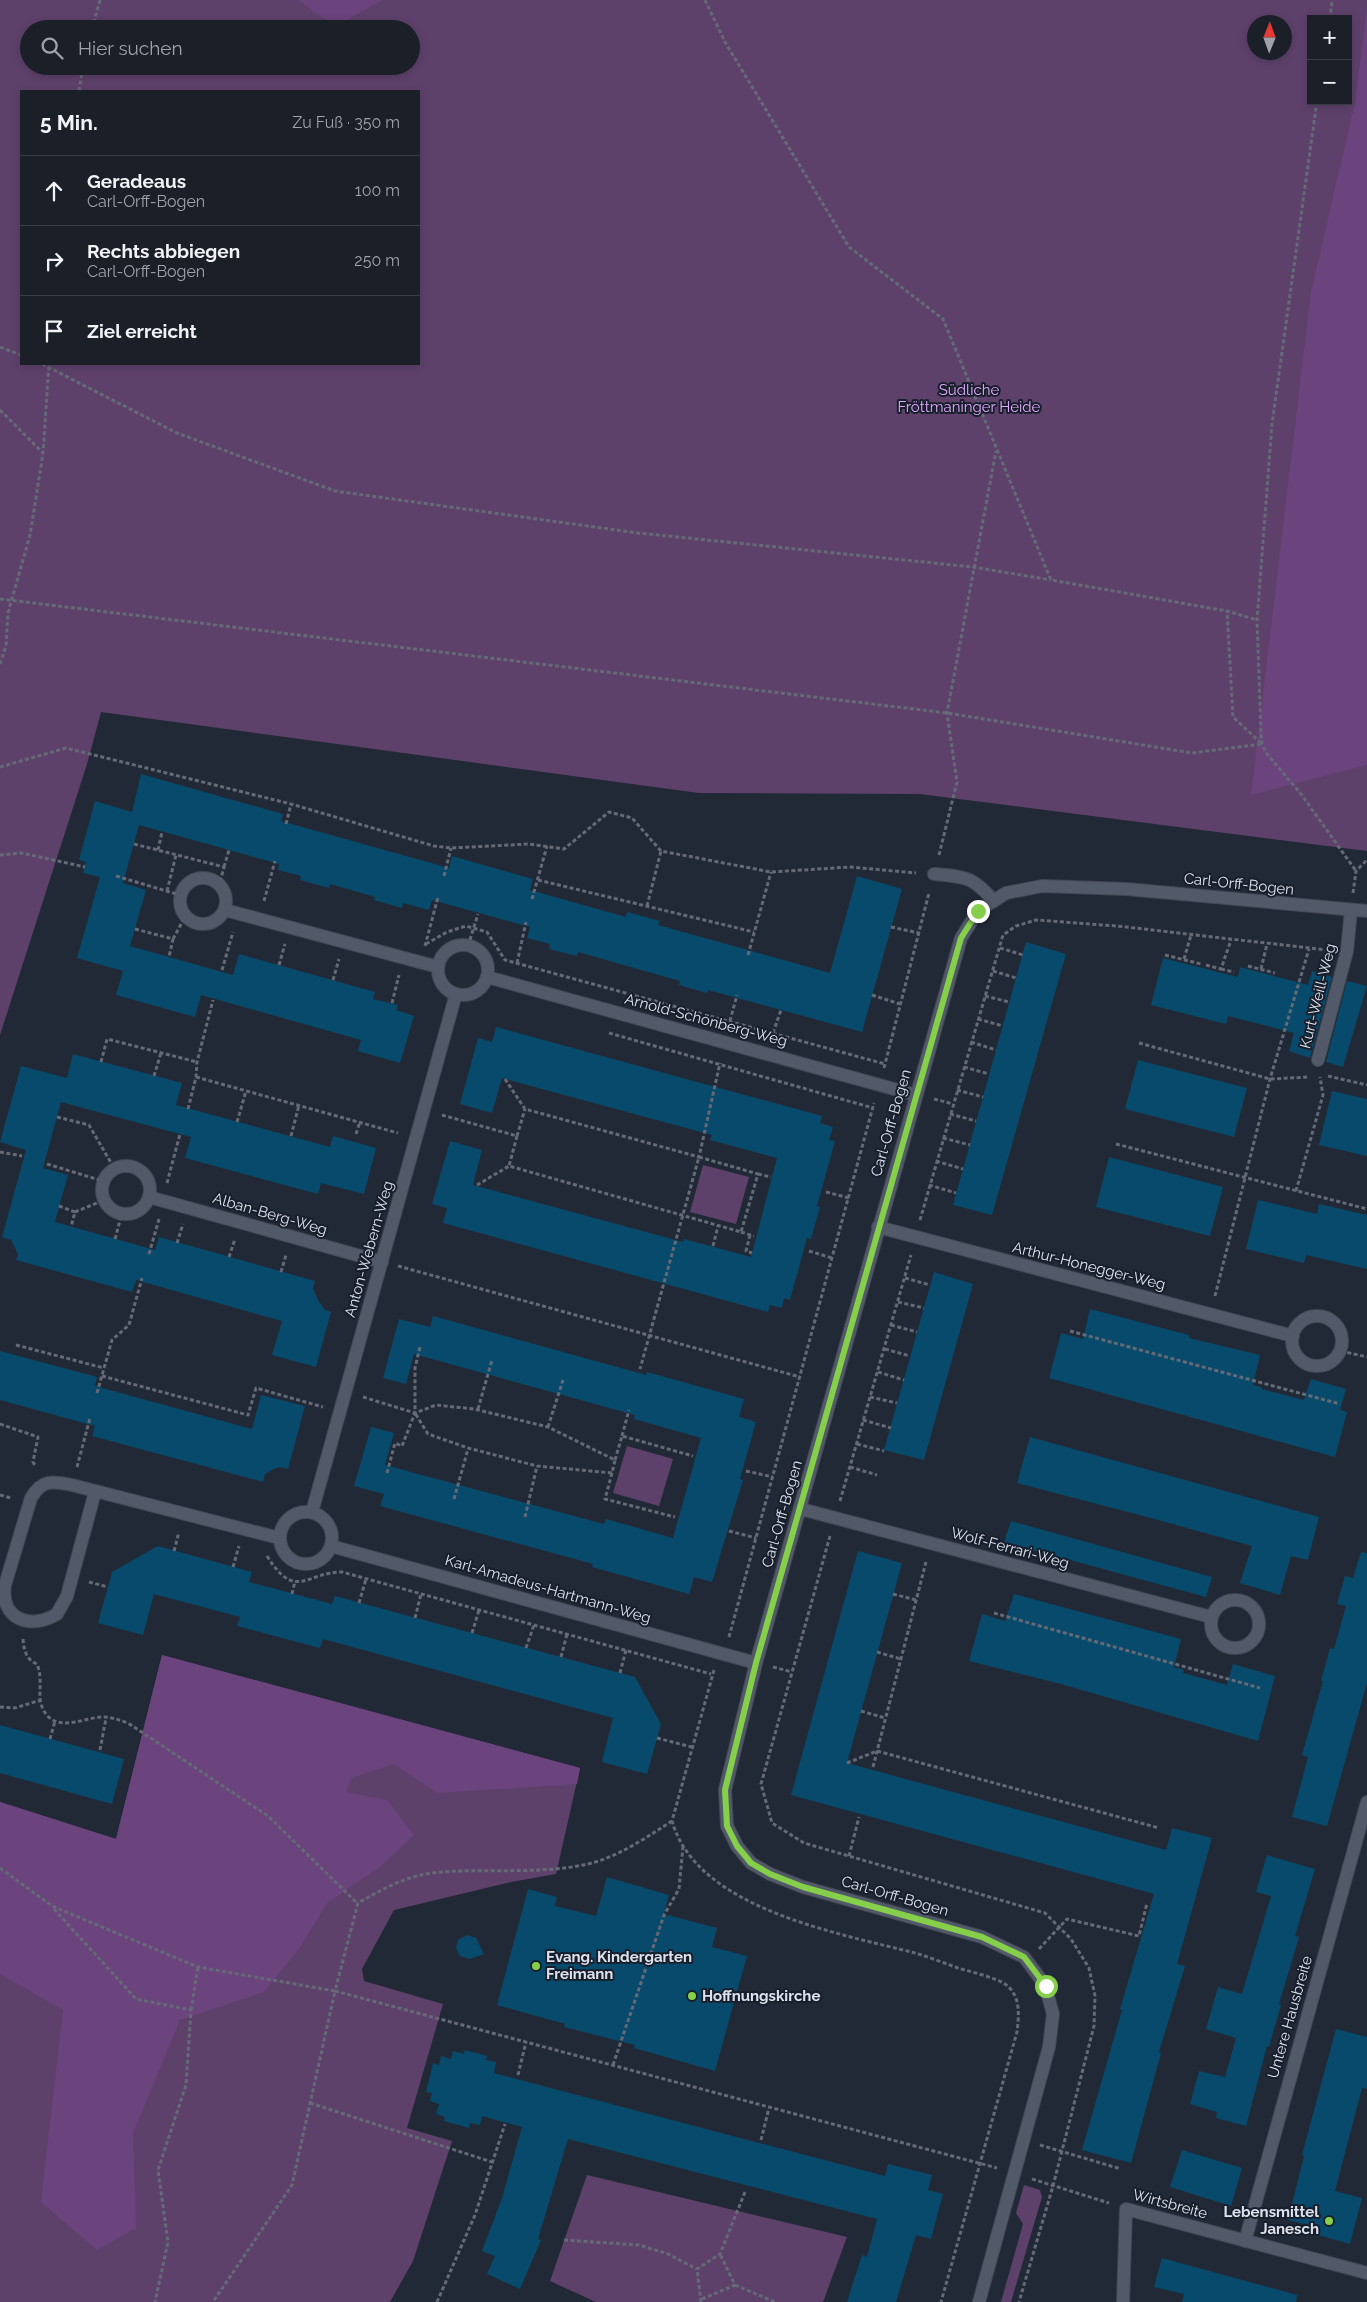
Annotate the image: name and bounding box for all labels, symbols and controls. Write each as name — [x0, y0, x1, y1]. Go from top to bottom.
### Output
north arrow — [1247, 15, 1292, 60]
map controls — [1307, 15, 1352, 105]
button: + — [1307, 15, 1352, 60]
search box — [20, 20, 420, 75]
icon: search — [38, 34, 66, 62]
text: Hier suchen — [78, 37, 183, 59]
button: − — [1307, 60, 1352, 105]
text: 5 Min. — [40, 110, 98, 135]
text: Zu Fuß · 350 m — [292, 113, 400, 132]
text: Geradeaus — [87, 170, 186, 192]
icon: ahead — [40, 177, 68, 205]
text: 100 m — [355, 181, 400, 200]
text: Carl-Orff-Bogen — [87, 192, 205, 211]
text: Rechts abbiegen — [87, 240, 240, 262]
icon: right — [40, 247, 68, 275]
text: 250 m — [354, 251, 400, 270]
text: Carl-Orff-Bogen — [87, 262, 205, 281]
icon: arrive — [40, 317, 68, 345]
text: Ziel erreicht — [87, 320, 197, 342]
park label: Südliche Fröttmaninger Heide — [898, 381, 1041, 416]
street label: Carl-Orff-Bogen — [1183, 869, 1295, 899]
route end — [967, 900, 990, 923]
street label: Kurt-Weill-Weg — [1296, 942, 1340, 1050]
street label: Arnold-Schönberg-Weg — [623, 990, 789, 1050]
street label: Carl-Orff-Bogen — [867, 1067, 915, 1179]
street label: Anton-Webern-Weg — [341, 1179, 397, 1319]
street label: Alban-Berg-Weg — [211, 1189, 329, 1239]
street label: Arthur-Honegger-Weg — [1011, 1238, 1167, 1294]
street label: Carl-Orff-Bogen — [758, 1458, 806, 1570]
street label: Wolf-Ferrari-Weg — [949, 1524, 1071, 1572]
street label: Karl-Amadeus-Hartmann-Weg — [443, 1551, 653, 1627]
street label: Carl-Orff-Bogen — [839, 1872, 951, 1920]
place label: Evang. Kindergarten Freimann — [546, 1948, 692, 1983]
street label: Untere Hausbreite — [1264, 1953, 1316, 2080]
marker: Evang. Kindergarten Freimann — [530, 1960, 542, 1972]
route start — [1035, 1975, 1058, 1998]
place label: Hoffnungskirche — [702, 1987, 820, 2005]
marker: Hoffnungskirche — [686, 1990, 698, 2002]
street label: Wirtsbreite — [1131, 2185, 1209, 2223]
place label: Lebensmittel Janesch — [1223, 2203, 1319, 2238]
marker: Lebensmittel Janesch — [1323, 2215, 1335, 2227]

